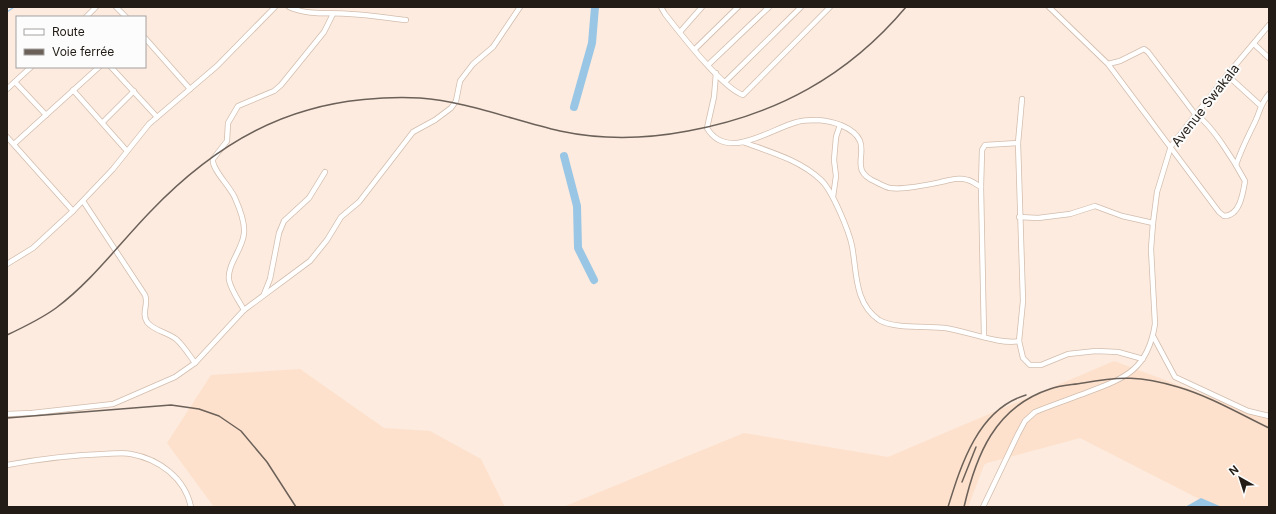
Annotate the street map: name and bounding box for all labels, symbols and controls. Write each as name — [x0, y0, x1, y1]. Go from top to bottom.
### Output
legend — [16, 16, 146, 68]
text: Route — [52, 24, 85, 39]
text: Voie ferrée — [52, 44, 114, 59]
street label: Avenue Swakala — [1168, 60, 1242, 150]
north arrow — [1220, 458, 1260, 498]
text: N — [1226, 462, 1241, 478]

